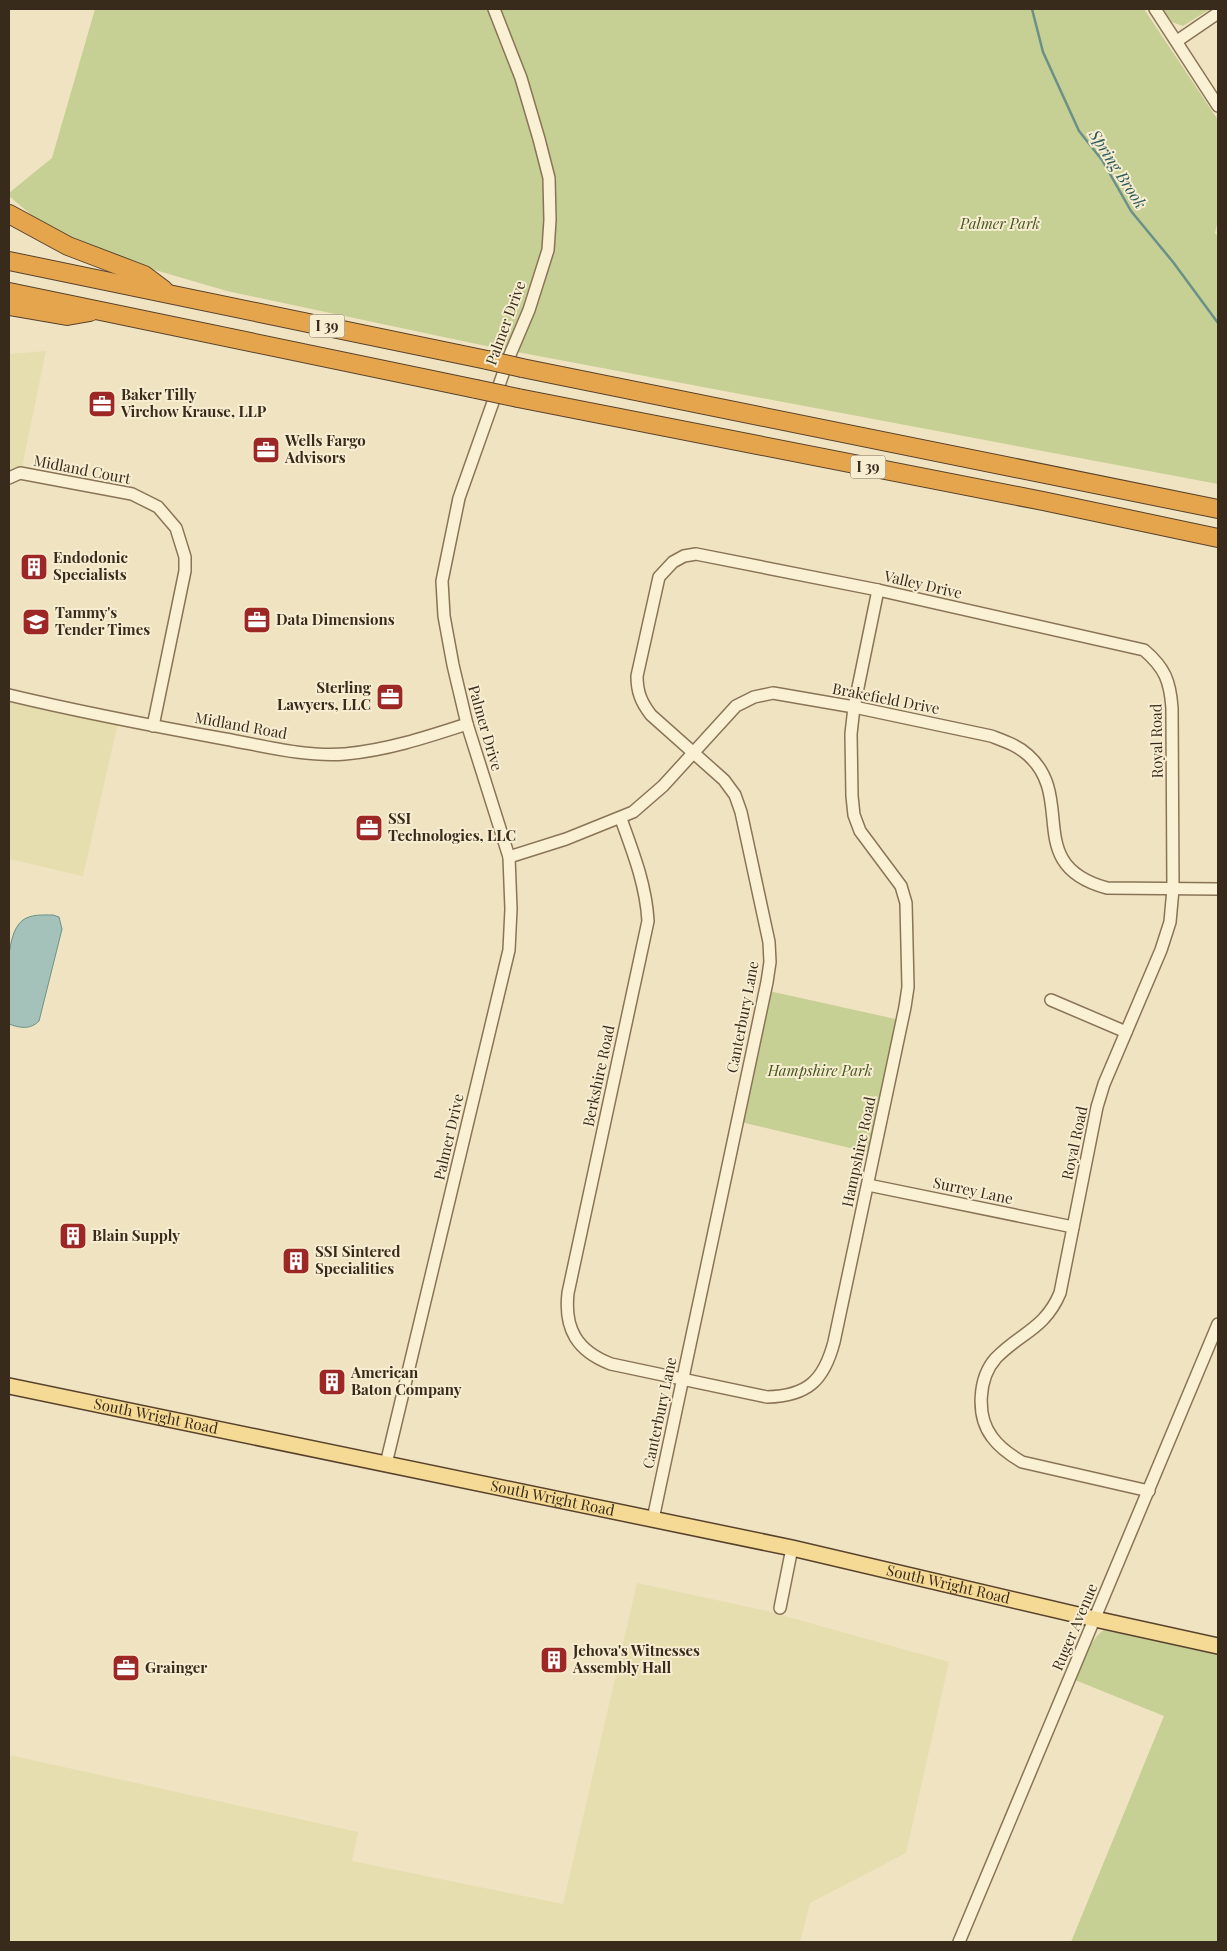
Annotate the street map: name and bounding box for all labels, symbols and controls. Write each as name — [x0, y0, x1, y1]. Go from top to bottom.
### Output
water label: Spring Brook — [1085, 124, 1152, 212]
park label: Palmer Park — [959, 213, 1040, 233]
street label: Palmer Drive — [481, 278, 530, 367]
road number: I 39 — [310, 314, 344, 338]
place label: Baker Tilly Virchow Krause, LLP — [120, 384, 267, 421]
office icon: Baker Tilly Virchow Krause, LLP — [87, 389, 117, 419]
place label: Wells Fargo Advisors — [284, 430, 366, 467]
office icon: Wells Fargo Advisors — [251, 435, 281, 465]
street label: Midland Court — [32, 450, 133, 488]
road number: I 39 — [850, 456, 886, 478]
place label: Endodonic Specialists — [53, 547, 129, 584]
building icon: Endodonic Specialists — [19, 552, 49, 582]
street label: Valley Drive — [881, 565, 964, 603]
place label: Tammy's Tender Times — [55, 602, 150, 639]
office icon: Data Dimensions — [242, 605, 272, 635]
school or university icon: Tammy's Tender Times — [21, 607, 51, 637]
place label: Data Dimensions — [276, 609, 395, 629]
place label: Sterling Lawyers, LLC — [277, 677, 372, 714]
street label: Brakefield Drive — [831, 678, 942, 718]
office icon: Sterling Lawyers, LLC — [375, 682, 405, 712]
street label: Palmer Drive — [464, 683, 508, 773]
street label: Royal Road — [1145, 703, 1167, 779]
street label: Midland Road — [193, 707, 289, 743]
place label: SSI Technologies, LLC — [388, 808, 516, 845]
office icon: SSI Technologies, LLC — [354, 813, 384, 843]
street label: Canterbury Lane — [721, 959, 763, 1074]
street label: Berkshire Road — [578, 1023, 619, 1128]
park label: Hampshire Park — [767, 1060, 872, 1080]
street label: Palmer Drive — [428, 1092, 468, 1182]
street label: Hampshire Road — [837, 1094, 880, 1209]
street label: Royal Road — [1056, 1104, 1092, 1182]
street label: Surrey Lane — [931, 1172, 1015, 1208]
building icon: Blain Supply — [58, 1221, 88, 1251]
place label: Blain Supply — [92, 1225, 180, 1245]
place label: SSI Sintered Specialities — [315, 1241, 400, 1278]
building icon: SSI Sintered Specialities — [281, 1246, 311, 1276]
street label: Canterbury Lane — [637, 1355, 681, 1470]
place label: American Baton Company — [350, 1362, 462, 1399]
building icon: American Baton Company — [317, 1367, 347, 1397]
street label: South Wright Road — [92, 1393, 220, 1438]
street label: South Wright Road — [489, 1475, 617, 1520]
street label: South Wright Road — [885, 1559, 1012, 1608]
street label: Ruger Avenue — [1047, 1580, 1101, 1673]
place label: Jehova's Witnesses Assembly Hall — [572, 1640, 700, 1677]
building icon: Jehova's Witnesses Assembly Hall — [539, 1645, 569, 1675]
office icon: Grainger — [111, 1653, 141, 1683]
place label: Grainger — [145, 1657, 207, 1677]

